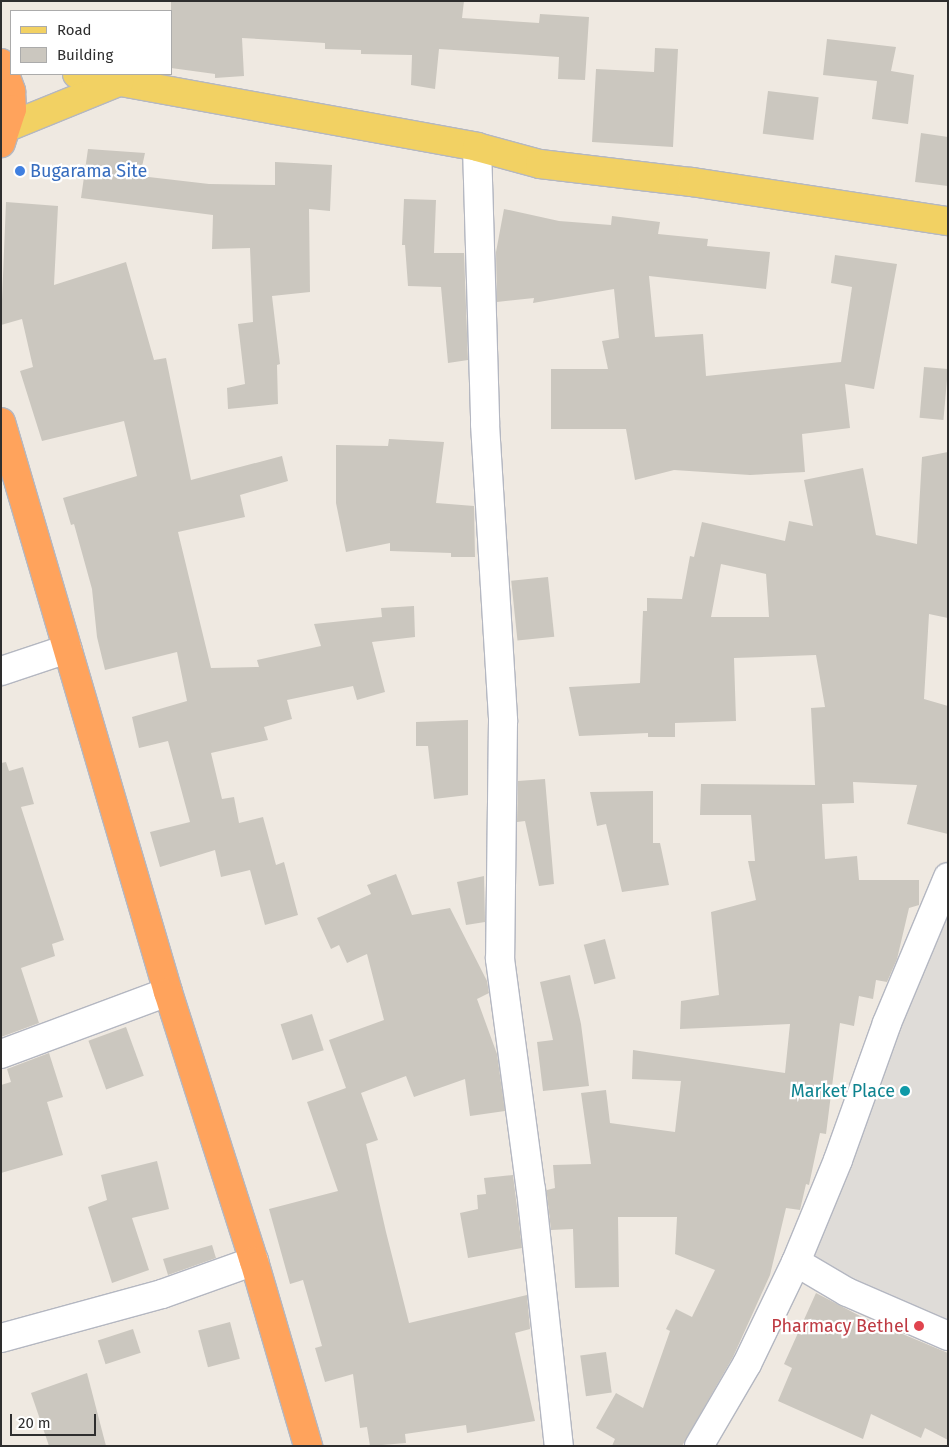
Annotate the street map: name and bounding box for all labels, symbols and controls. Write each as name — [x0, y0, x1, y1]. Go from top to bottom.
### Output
legend — [10, 10, 172, 75]
text: Road — [57, 21, 92, 39]
text: Building — [57, 46, 113, 64]
place label: Bugarama Site — [30, 160, 147, 182]
marker: Bugarama Site — [14, 165, 26, 177]
place label: Market Place — [791, 1080, 895, 1102]
marker: Market Place — [899, 1085, 911, 1097]
place label: Pharmacy Bethel — [771, 1315, 909, 1337]
marker: Pharmacy Bethel — [913, 1320, 925, 1332]
scale bar — [12, 1404, 99, 1436]
text: 20 m — [18, 1414, 51, 1432]

